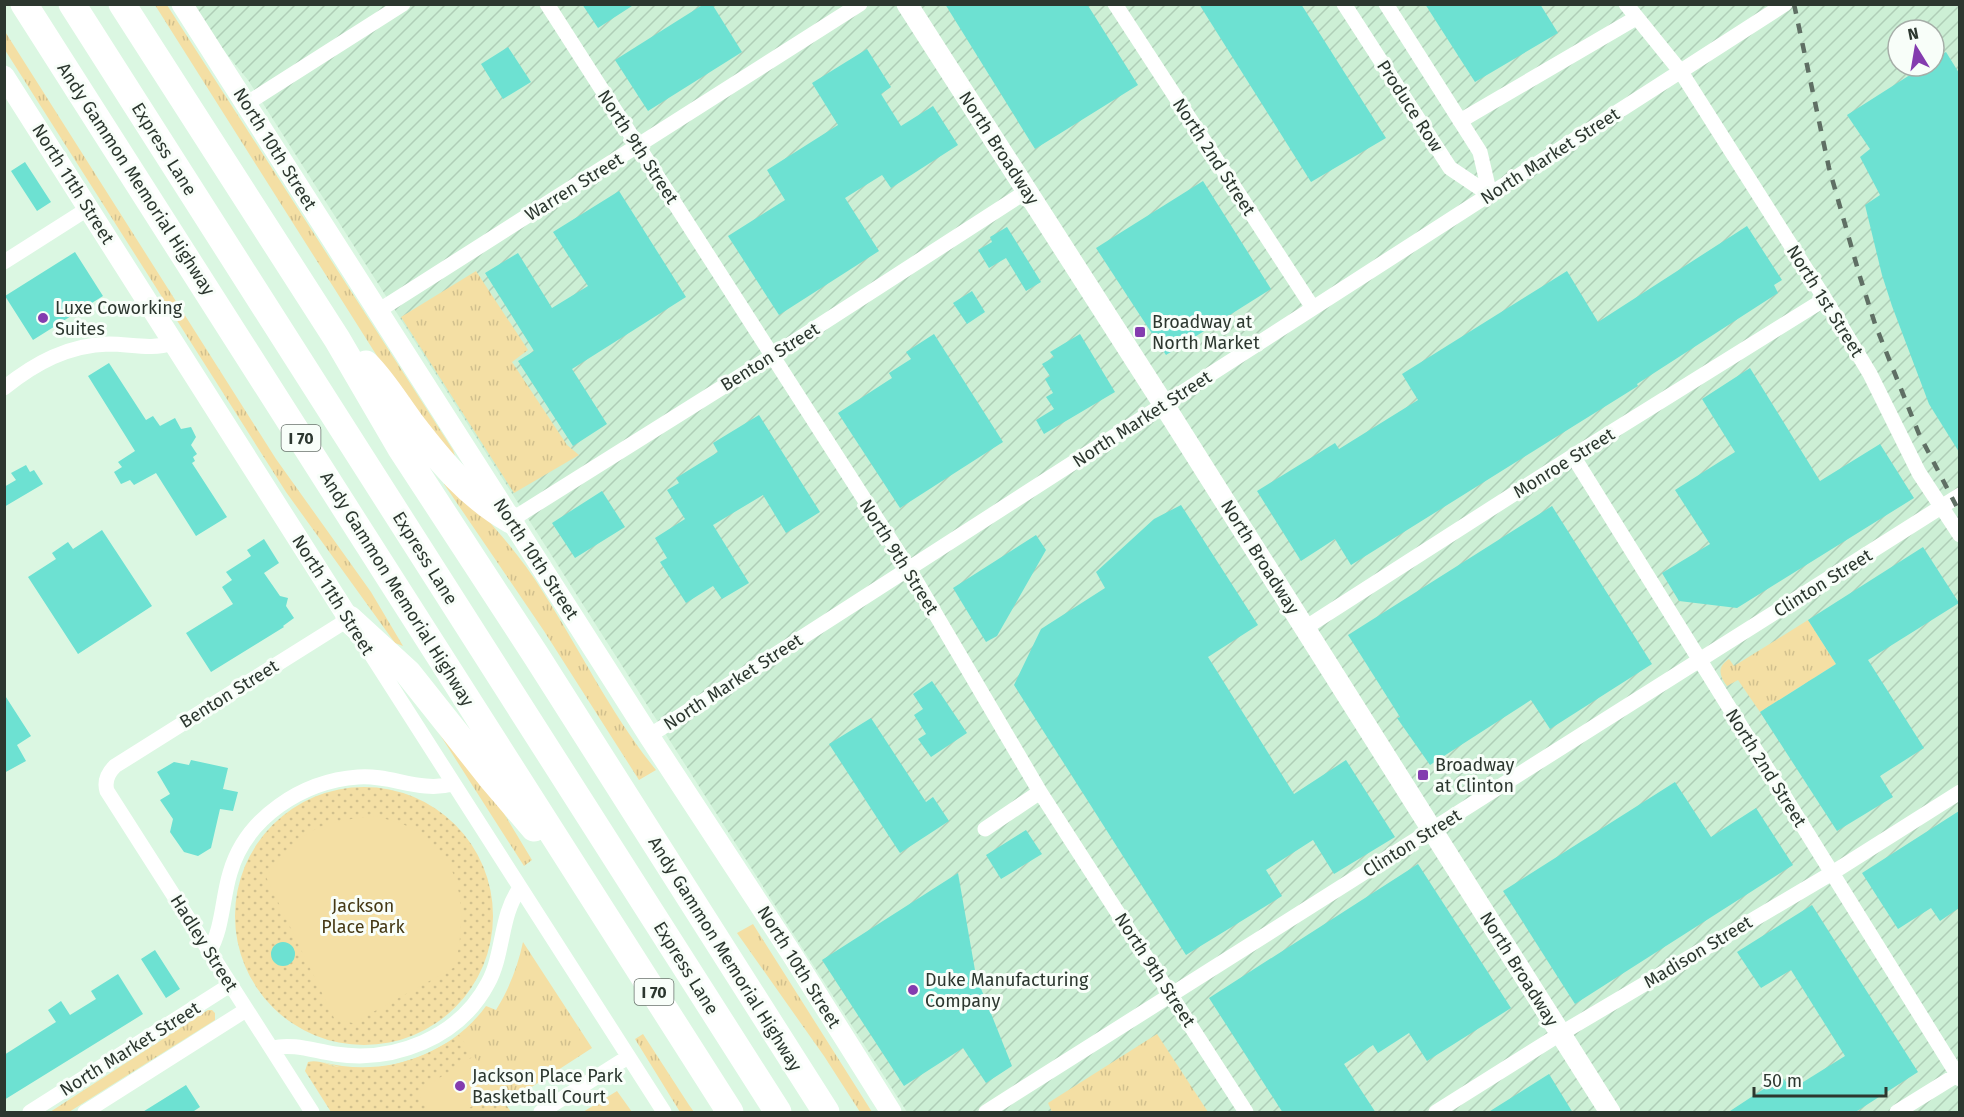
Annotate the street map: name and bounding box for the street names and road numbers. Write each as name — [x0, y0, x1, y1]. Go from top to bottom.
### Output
street label: Produce Row — [1372, 56, 1448, 156]
street label: Andy Gammon Memorial Highway — [52, 59, 220, 300]
street label: North 10th Street — [229, 84, 322, 215]
street label: North 9th Street — [593, 86, 683, 209]
street label: North Broadway — [954, 87, 1044, 209]
street label: North 2nd Street — [1168, 94, 1260, 220]
street label: Express Lane — [127, 98, 201, 200]
street label: North Market Street — [1476, 103, 1624, 209]
street label: North 11th Street — [27, 120, 119, 249]
street label: Warren Street — [521, 148, 628, 226]
street label: North 1st Street — [1782, 241, 1868, 361]
street label: Benton Street — [717, 318, 824, 396]
street label: North Market Street — [1068, 366, 1216, 472]
street label: Monroe Street — [1509, 423, 1619, 503]
road number: I 70 — [282, 425, 320, 451]
street label: Andy Gammon Memorial Highway — [315, 467, 479, 711]
street label: North 10th Street — [489, 494, 584, 624]
street label: North 9th Street — [855, 495, 943, 619]
street label: North Broadway — [1216, 496, 1304, 618]
street label: Express Lane — [388, 507, 462, 609]
street label: North 11th Street — [287, 531, 379, 660]
street label: Clinton Street — [1770, 544, 1877, 622]
street label: North Market Street — [659, 629, 807, 735]
street label: Benton Street — [176, 655, 283, 733]
street label: North 2nd Street — [1721, 705, 1811, 832]
street label: Clinton Street — [1359, 804, 1466, 882]
street label: Andy Gammon Memorial Highway — [643, 832, 807, 1076]
street label: Hadley Street — [165, 890, 243, 996]
street label: North 10th Street — [753, 902, 846, 1033]
street label: North Broadway — [1475, 908, 1563, 1030]
street label: North 9th Street — [1110, 909, 1200, 1032]
street label: Madison Street — [1640, 911, 1757, 993]
street label: Express Lane — [649, 917, 723, 1019]
road number: I 70 — [634, 979, 674, 1005]
street label: North Market Street — [56, 997, 205, 1101]

